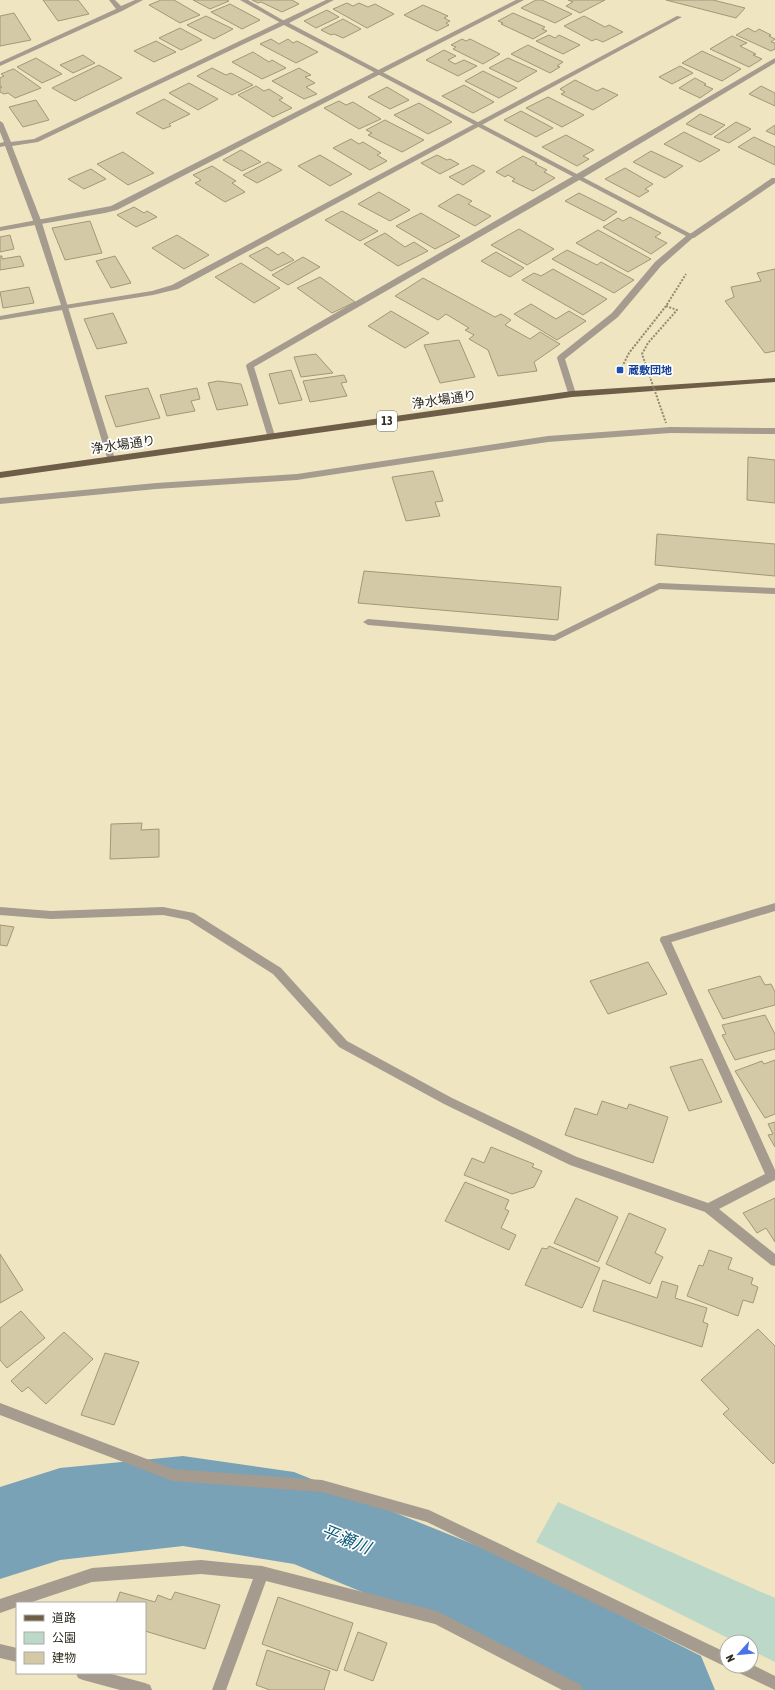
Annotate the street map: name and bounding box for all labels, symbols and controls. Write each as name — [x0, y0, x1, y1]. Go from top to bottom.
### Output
place label: 蔵敷団地 — [628, 364, 672, 376]
marker: 蔵敷団地 — [615, 365, 625, 375]
street label: 浄水場通り — [411, 388, 477, 411]
road number: 13 — [377, 411, 397, 431]
street label: 浄水場通り — [90, 433, 156, 456]
water label: 平瀬川 — [319, 1520, 375, 1559]
legend — [16, 1602, 146, 1674]
text: 道路 — [52, 1611, 76, 1625]
text: 公園 — [52, 1631, 76, 1645]
north arrow — [719, 1634, 759, 1674]
text: 建物 — [52, 1651, 76, 1665]
text: N — [723, 1653, 737, 1664]

